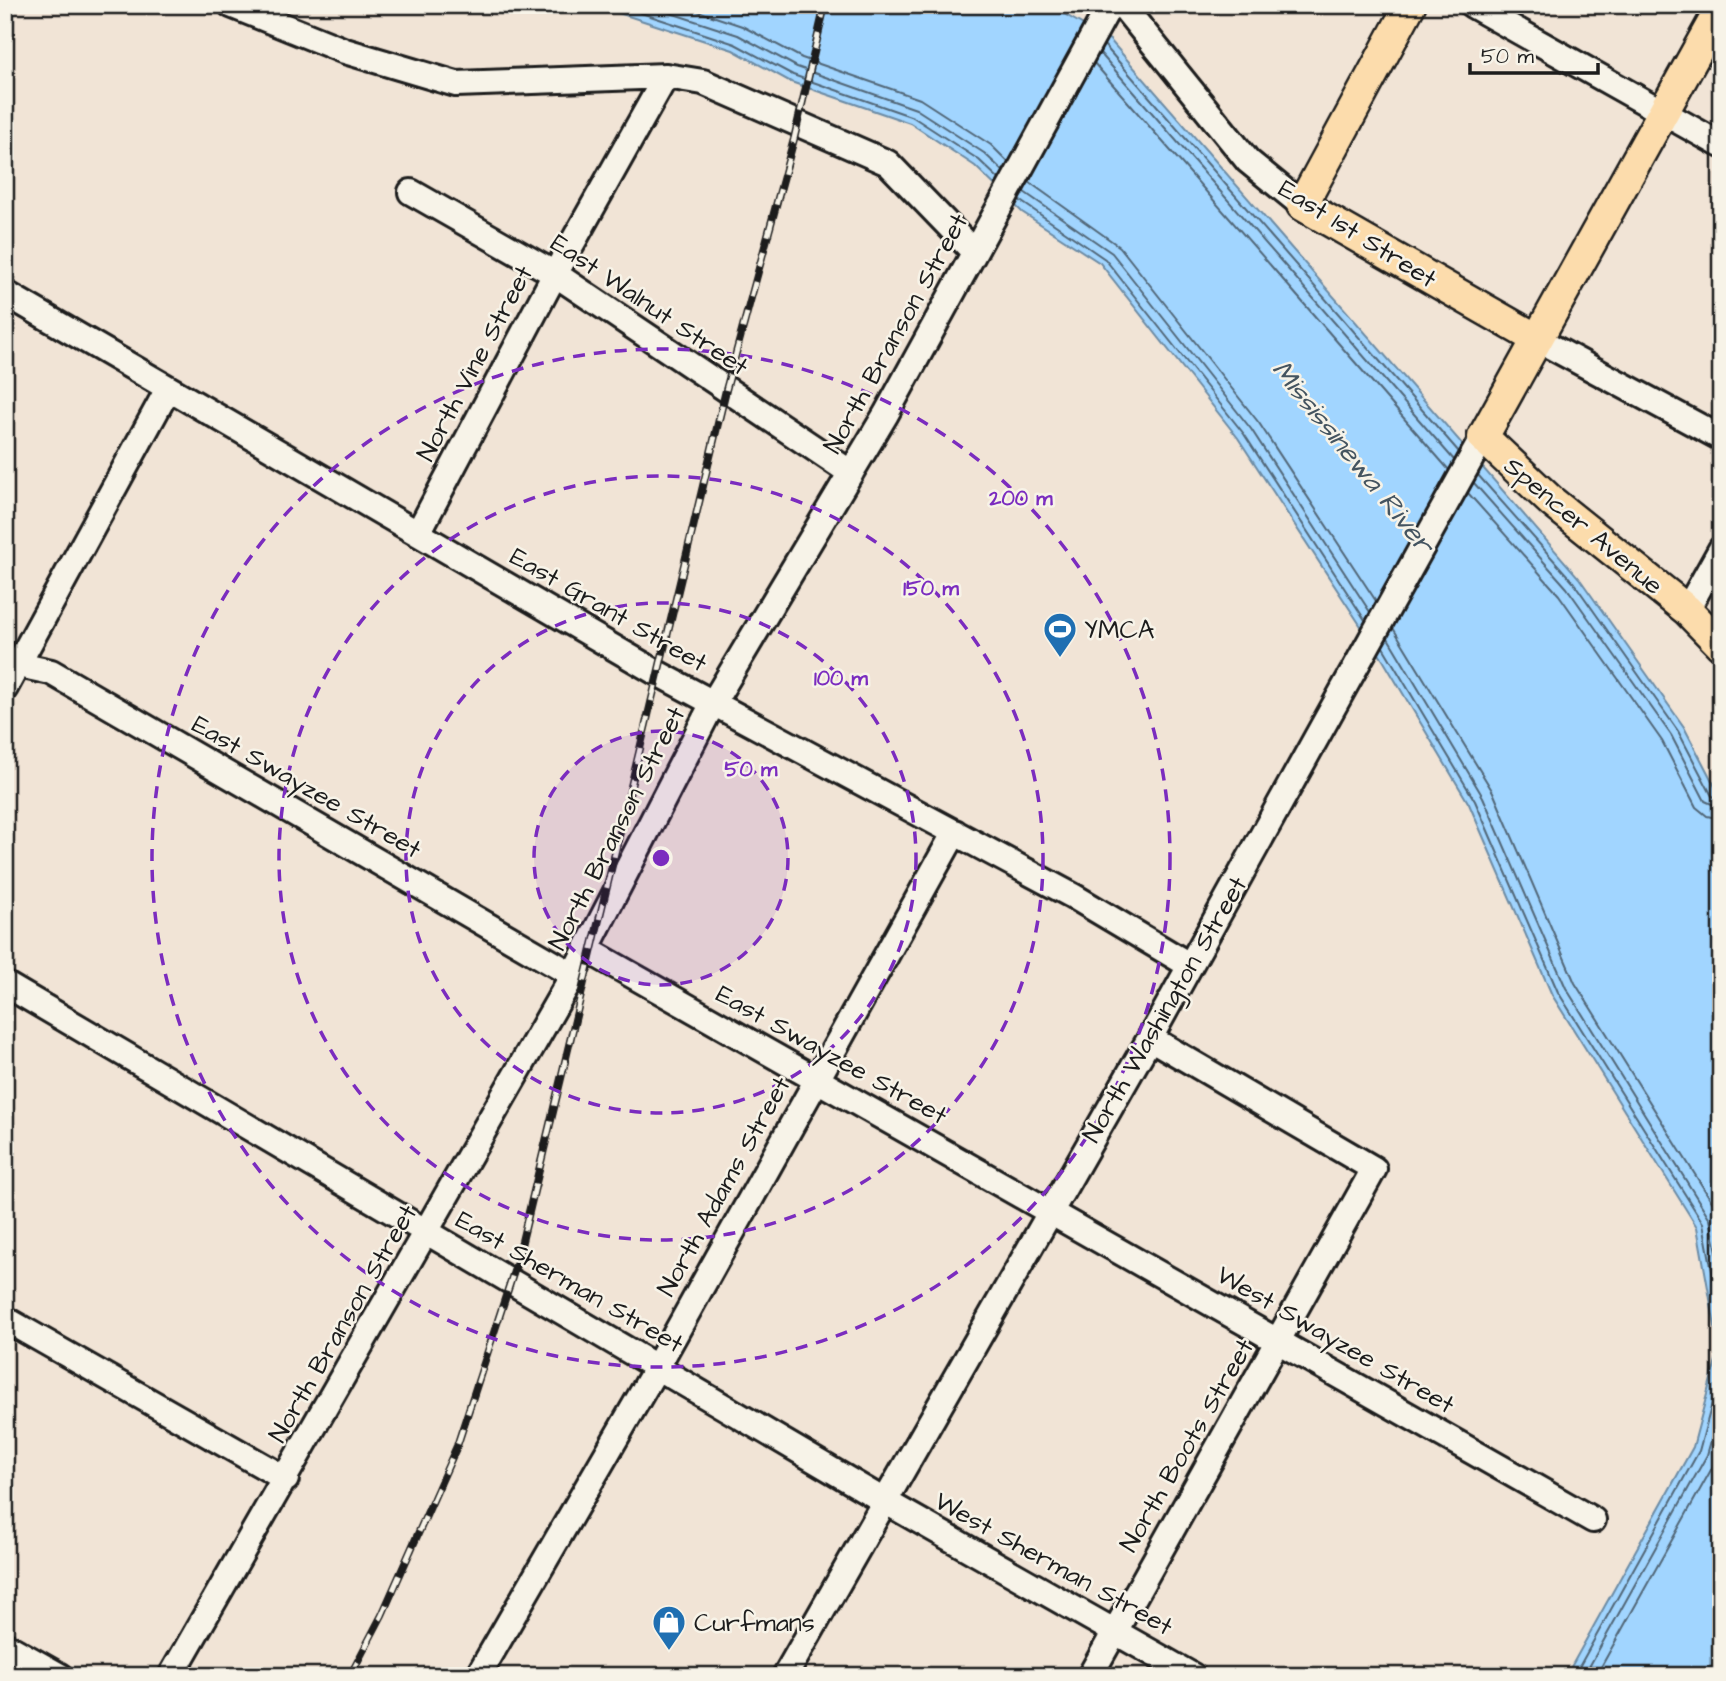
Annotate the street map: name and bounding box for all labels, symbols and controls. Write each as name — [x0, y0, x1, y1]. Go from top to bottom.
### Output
scale bar — [1470, 32, 1598, 76]
text: 50 m — [1481, 42, 1535, 71]
street label: East 1st Street — [1272, 171, 1444, 297]
street label: North Branson Street — [815, 207, 977, 460]
street label: East Walnut Street — [543, 225, 756, 385]
street label: North Vine Street — [408, 259, 542, 468]
water label: Mississinewa River — [1263, 352, 1445, 564]
street label: Spencer Avenue — [1496, 448, 1671, 603]
text: 200 m — [988, 484, 1053, 513]
street label: East Grant Street — [503, 539, 714, 681]
text: 150 m — [903, 574, 959, 603]
sports icon: YMCA — [1041, 610, 1079, 659]
place label: YMCA — [1084, 612, 1155, 648]
text: 100 m — [814, 664, 869, 693]
street label: North Branson Street — [540, 700, 694, 957]
street label: East Swayzee Street — [184, 706, 428, 869]
text: 50 m — [725, 755, 778, 784]
centre of rings — [649, 846, 673, 870]
street label: North Washington Street — [1074, 869, 1258, 1150]
street label: East Swayzee Street — [708, 976, 954, 1135]
street label: North Adams Street — [648, 1070, 800, 1303]
street label: North Branson Street — [260, 1197, 426, 1449]
street label: East Sherman Street — [449, 1202, 690, 1362]
street label: West Swayzee Street — [1209, 1257, 1462, 1425]
street label: North Boots Street — [1111, 1332, 1263, 1559]
street label: West Sherman Street — [928, 1483, 1180, 1645]
shop icon: Curfmans — [650, 1603, 688, 1652]
place label: Curfmans — [694, 1605, 815, 1641]

